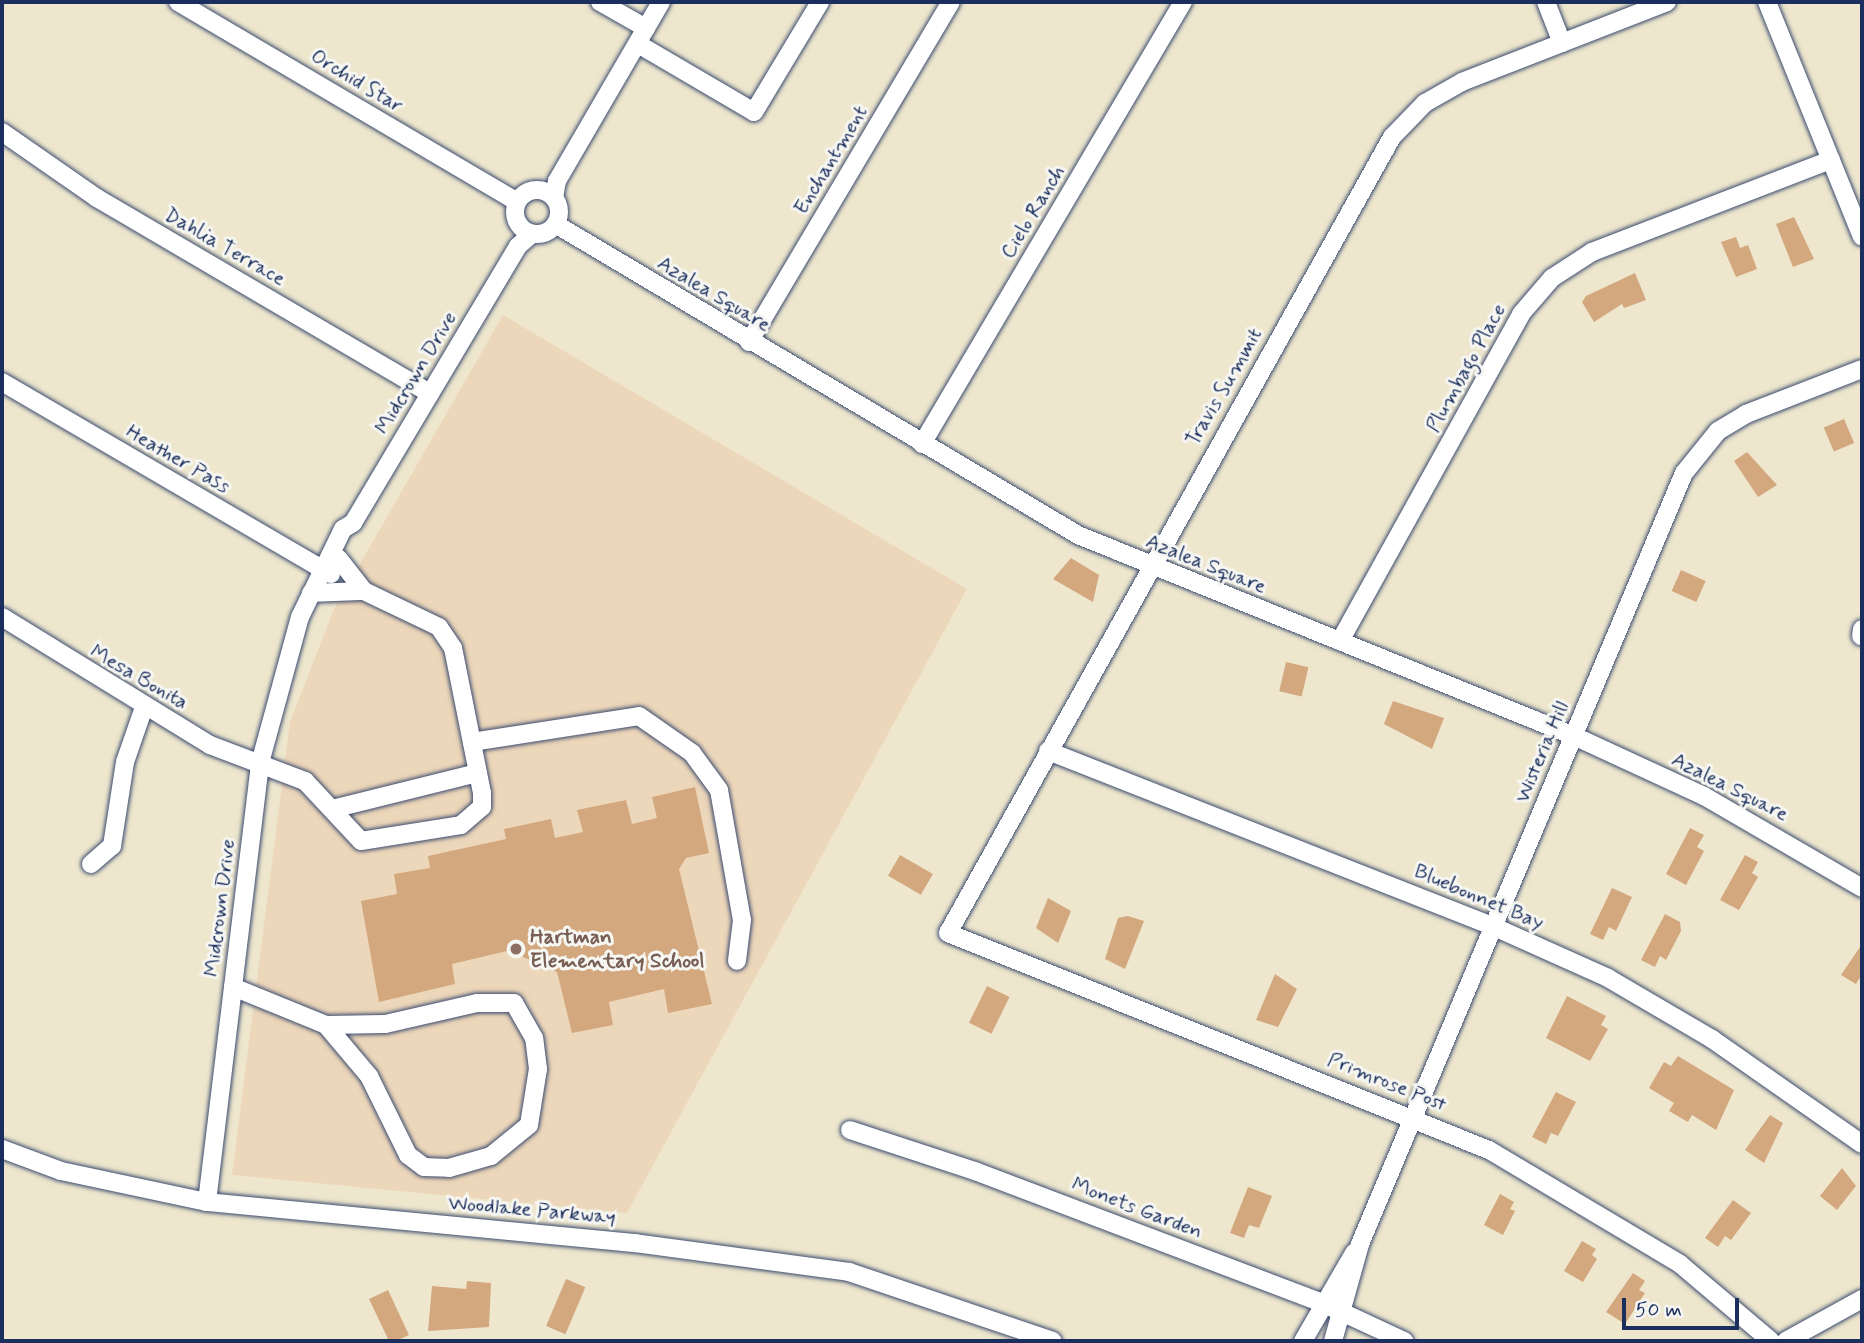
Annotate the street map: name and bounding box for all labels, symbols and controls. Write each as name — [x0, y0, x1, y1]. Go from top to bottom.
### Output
street label: Orchid Star — [306, 44, 408, 118]
street label: Enchantment — [789, 101, 873, 219]
street label: Cielo Ranch — [996, 161, 1070, 263]
street label: Dahlia Terrace — [162, 204, 288, 290]
street label: Azalea Square — [653, 250, 775, 338]
street label: Plumbago Place — [1421, 301, 1511, 435]
street label: Midcrown Drive — [370, 308, 462, 438]
street label: Travis Summit — [1178, 321, 1270, 453]
street label: Heather Pass — [121, 419, 235, 499]
street label: Azalea Square — [1142, 528, 1270, 600]
street label: Mesa Bonita — [83, 637, 195, 717]
street label: Wisteria Hill — [1509, 697, 1575, 807]
street label: Azalea Square — [1667, 747, 1793, 827]
street label: Midcrown Drive — [199, 838, 241, 978]
street label: Bluebonnet Bay — [1410, 858, 1548, 936]
place label: Hartman Elementary School — [530, 924, 705, 974]
marker: Hartman Elementary School — [508, 941, 524, 957]
street label: Primrose Post — [1325, 1047, 1449, 1117]
street label: Monets Garden — [1069, 1172, 1205, 1244]
street label: Woodlake Parkway — [448, 1190, 616, 1230]
scale bar — [1626, 1284, 1743, 1328]
text: 50 m — [1635, 1296, 1682, 1324]

